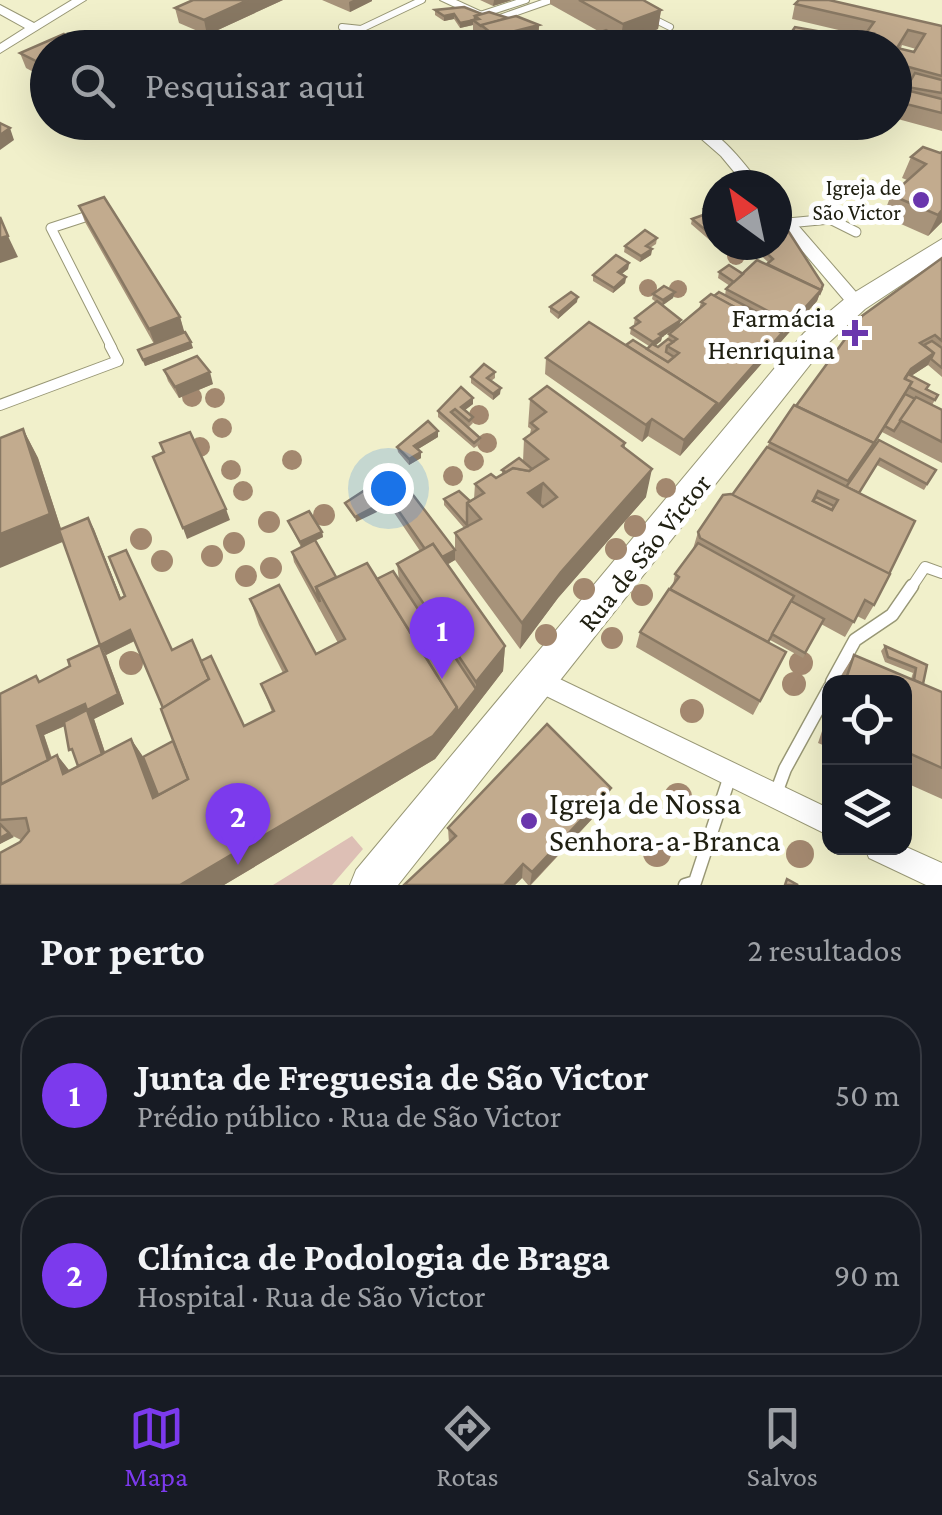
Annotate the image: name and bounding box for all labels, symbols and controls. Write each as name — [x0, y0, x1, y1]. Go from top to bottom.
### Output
search box — [30, 30, 912, 140]
icon: search — [65, 58, 120, 113]
text: Pesquisar aqui — [145, 64, 365, 106]
north arrow — [702, 170, 792, 260]
place label: Igreja de São Victor — [813, 175, 901, 225]
marker: Igreja de São Victor — [910, 189, 932, 211]
place label: Farmácia Henriquina — [707, 302, 835, 365]
marker: Farmácia Henriquina — [844, 322, 866, 344]
your location — [363, 463, 414, 514]
street label: Rua de São Victor — [572, 467, 717, 637]
pin: 1 — [410, 596, 474, 679]
map controls — [822, 675, 912, 855]
button: locate — [822, 675, 912, 765]
button: layers — [822, 765, 912, 855]
pin: 2 — [206, 782, 270, 865]
place label: Igreja de Nossa Senhora-a-Branca — [549, 785, 781, 858]
marker: Igreja de Nossa Senhora-a-Branca — [518, 810, 540, 832]
text: Por perto — [40, 927, 205, 974]
text: 2 resultados — [748, 932, 902, 968]
text: Junta de Freguesia de São Victor — [137, 1056, 649, 1098]
text: 1 — [69, 1077, 80, 1113]
text: 50 m — [835, 1077, 900, 1113]
text: Prédio público · Rua de São Victor — [137, 1098, 561, 1134]
text: Clínica de Podologia de Braga — [137, 1236, 610, 1278]
text: 2 — [66, 1257, 83, 1293]
text: 90 m — [834, 1257, 900, 1293]
text: Hospital · Rua de São Victor — [137, 1278, 486, 1314]
tab: Mapa — [124, 1401, 188, 1492]
tab: Rotas — [436, 1401, 499, 1492]
tab: Salvos — [747, 1401, 818, 1492]

